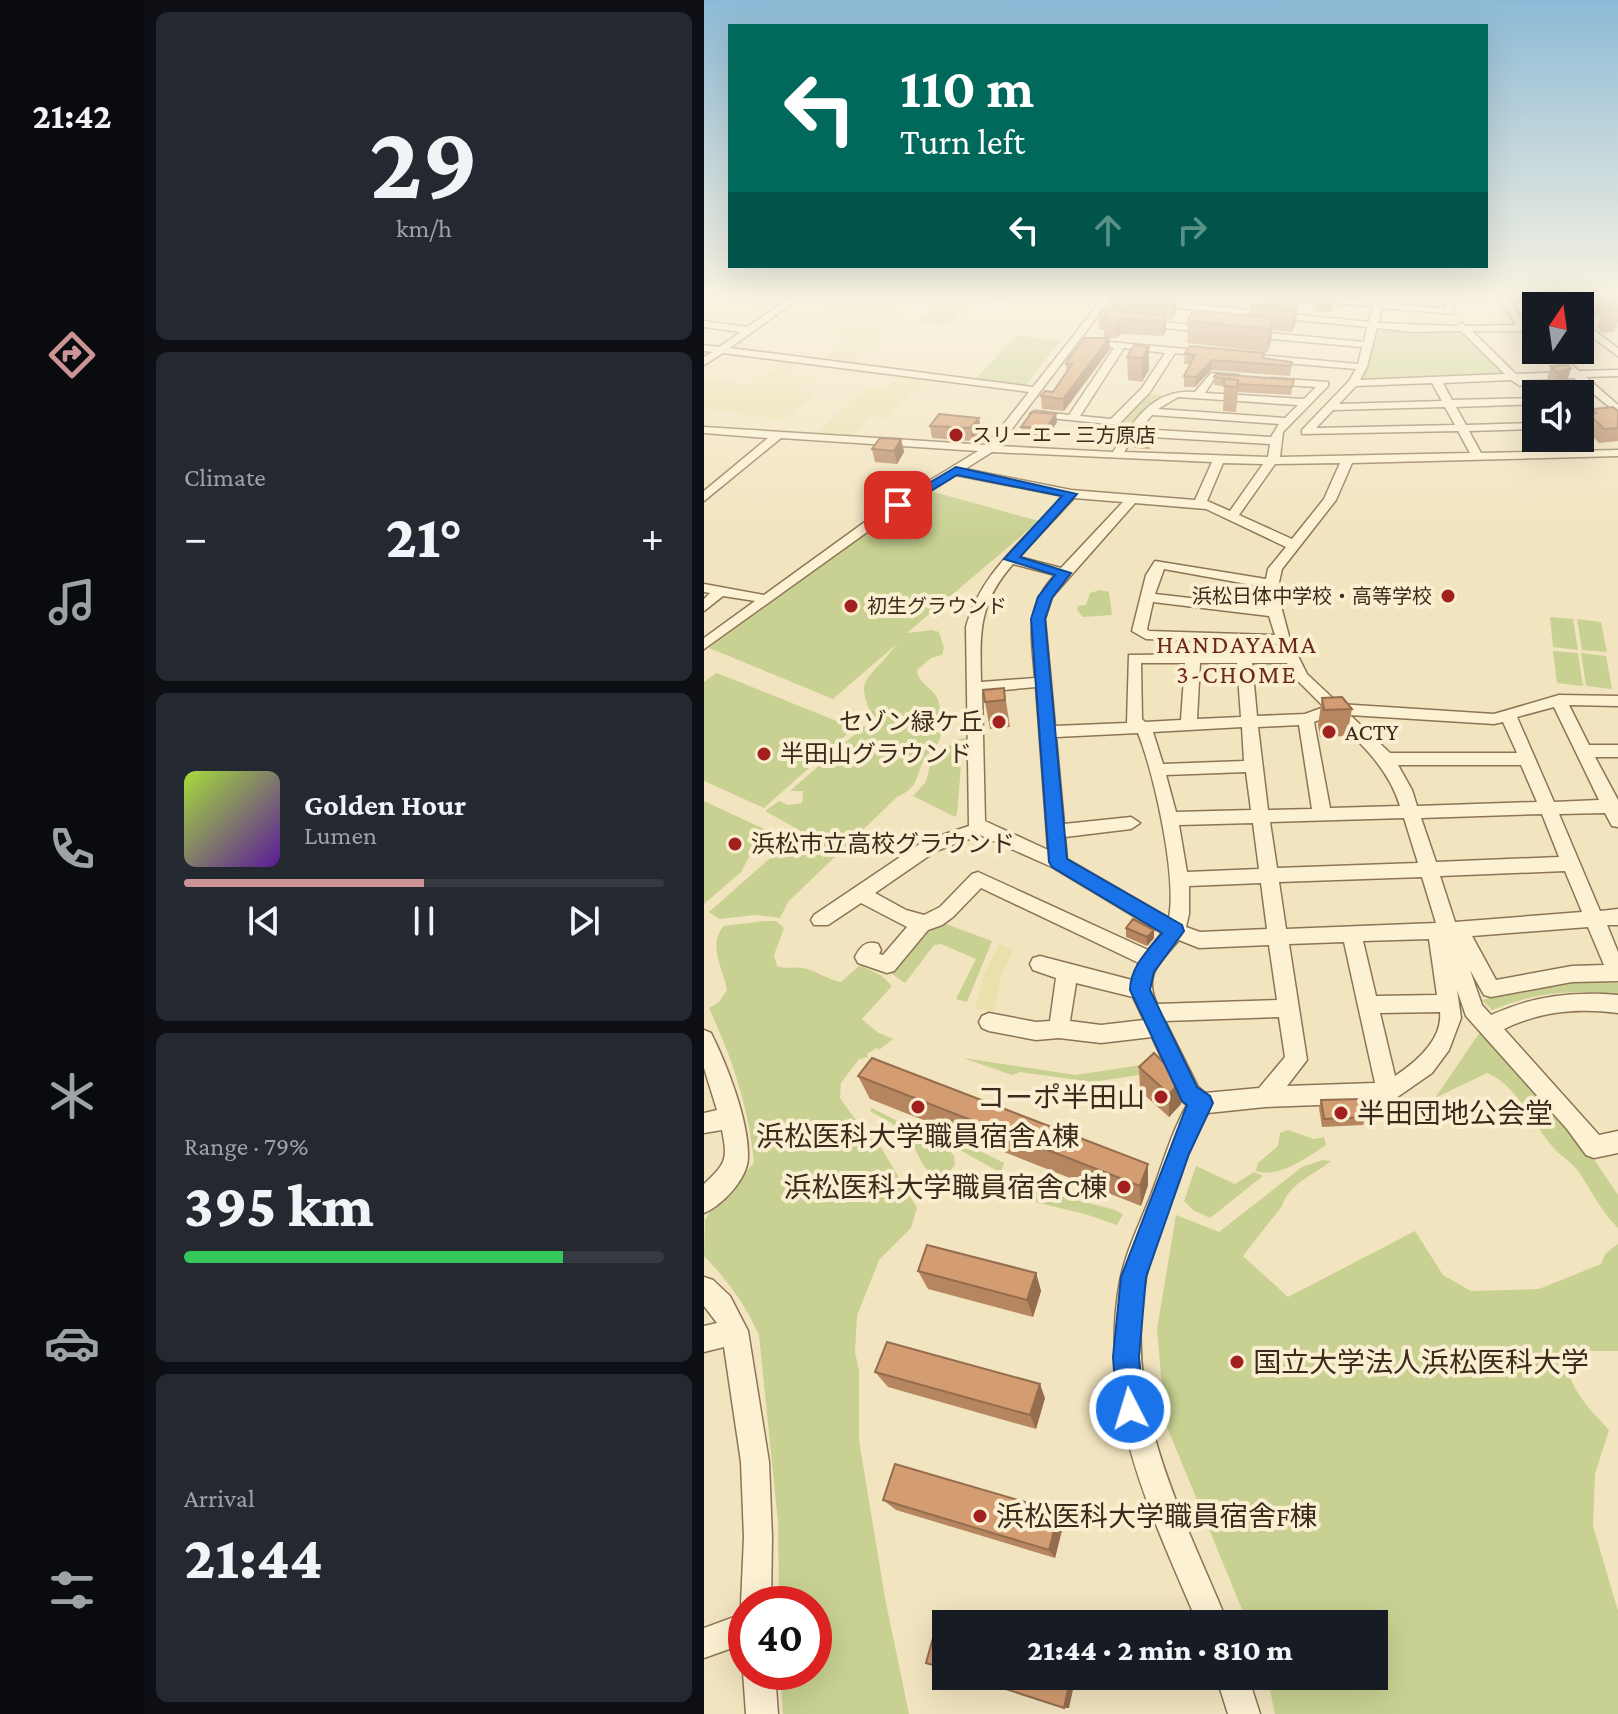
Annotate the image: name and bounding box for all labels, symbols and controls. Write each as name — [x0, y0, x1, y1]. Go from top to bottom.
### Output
icon: left — [768, 56, 872, 160]
text: 110 m — [900, 57, 1034, 119]
text: 21:42 — [32, 96, 112, 136]
text: 29 — [369, 104, 479, 219]
text: Turn left — [900, 122, 1025, 162]
icon: left — [1002, 208, 1046, 252]
icon: ahead — [1086, 208, 1130, 252]
icon: right — [1170, 208, 1214, 252]
text: km/h — [396, 214, 452, 243]
north arrow — [1522, 292, 1594, 364]
map controls — [1522, 292, 1594, 452]
icon: directions — [44, 327, 100, 383]
button: sound — [1522, 380, 1594, 452]
place label: スリーエー 三方原店 — [972, 424, 1156, 446]
marker: スリーエー 三方原店 — [947, 426, 965, 444]
text: Climate — [184, 463, 266, 492]
pin — [864, 471, 932, 539]
icon: arrive — [876, 483, 920, 527]
text: 21° — [385, 503, 463, 570]
text: − — [184, 513, 207, 561]
text: + — [641, 513, 664, 561]
icon: music — [44, 574, 100, 630]
place label: 浜松日体中学校・高等学校 — [1192, 585, 1432, 607]
marker: 浜松日体中学校・高等学校 — [1439, 587, 1457, 605]
place label: 初生グラウンド — [867, 595, 1007, 617]
marker: 初生グラウンド — [842, 597, 860, 615]
district label: HANDAYAMA 3-CHOME — [1156, 630, 1318, 689]
place label: セゾン緑ケ丘 — [839, 708, 983, 735]
marker: セゾン緑ケ丘 — [990, 713, 1008, 731]
place label: ACTY — [1345, 718, 1399, 745]
marker: ACTY — [1320, 723, 1338, 741]
place label: 半田山グラウンド — [780, 740, 972, 767]
marker: 半田山グラウンド — [755, 745, 773, 763]
text: Golden Hour — [304, 788, 466, 821]
icon: phone — [44, 821, 100, 877]
text: Lumen — [304, 821, 377, 850]
place label: 浜松市立高校グラウンド — [751, 830, 1015, 857]
marker: 浜松市立高校グラウンド — [726, 835, 744, 853]
icon: previous — [242, 899, 286, 943]
icon: pause — [402, 899, 446, 943]
icon: next — [562, 899, 606, 943]
icon: climate — [44, 1068, 100, 1124]
place label: コーポ半田山 — [977, 1082, 1145, 1113]
marker: コーポ半田山 — [1152, 1088, 1170, 1106]
marker: 浜松医科大学職員宿舎A棟 — [909, 1098, 927, 1116]
place label: 半田団地公会堂 — [1357, 1098, 1553, 1129]
marker: 半田団地公会堂 — [1332, 1104, 1350, 1122]
place label: 浜松医科大学職員宿舎A棟 — [756, 1121, 1080, 1152]
text: Range · 79% — [184, 1132, 308, 1161]
text: 395 km — [184, 1172, 374, 1239]
place label: 浜松医科大学職員宿舎C棟 — [783, 1172, 1108, 1203]
marker: 浜松医科大学職員宿舎C棟 — [1115, 1178, 1133, 1196]
icon: car — [44, 1315, 100, 1371]
place label: 国立大学法人浜松医科大学 — [1253, 1347, 1589, 1378]
marker: 国立大学法人浜松医科大学 — [1228, 1353, 1246, 1371]
position arrow — [1088, 1367, 1172, 1451]
text: Arrival — [184, 1484, 255, 1513]
place label: 浜松医科大学職員宿舎F棟 — [996, 1501, 1318, 1532]
marker: 浜松医科大学職員宿舎F棟 — [971, 1507, 989, 1525]
text: 21:44 — [184, 1524, 323, 1591]
icon: filters — [44, 1562, 100, 1618]
speed limit sign: 40 — [728, 1586, 832, 1690]
text: 21:44 · 2 min · 810 m — [1027, 1633, 1293, 1666]

